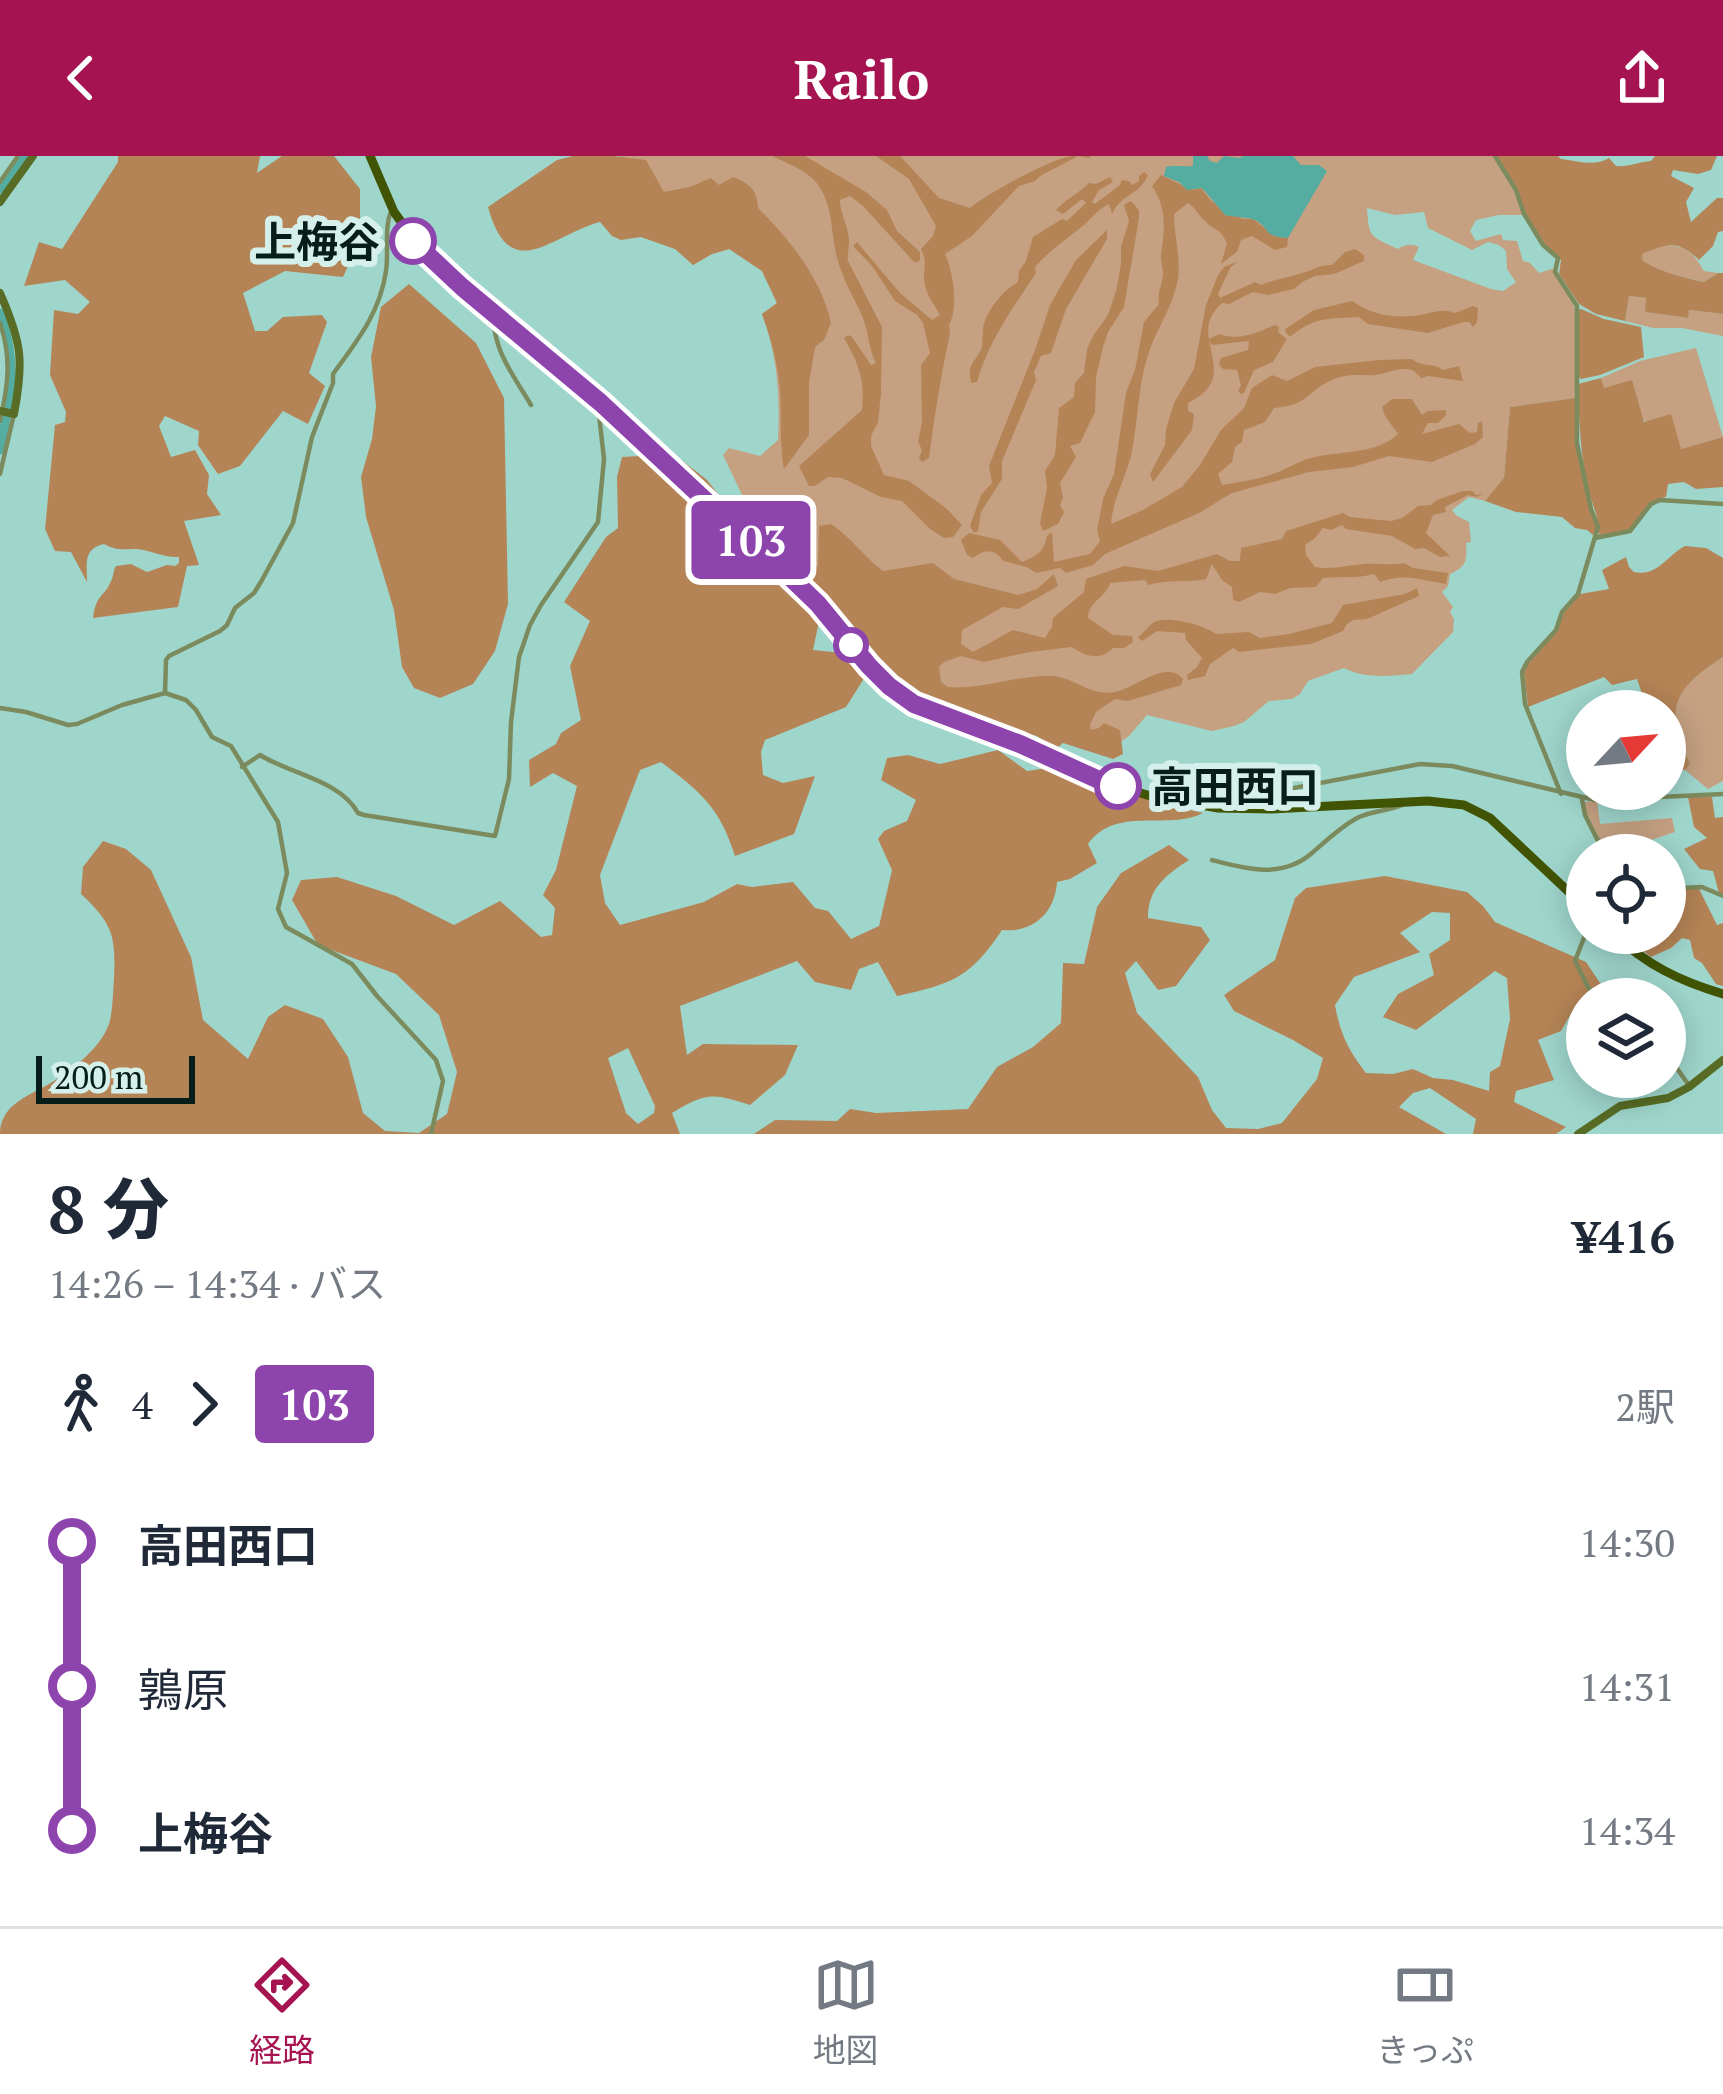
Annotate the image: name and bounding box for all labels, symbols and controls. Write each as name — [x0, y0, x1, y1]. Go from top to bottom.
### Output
text: Railo — [794, 43, 929, 114]
icon: back — [48, 45, 114, 111]
icon: share — [1609, 45, 1675, 111]
place label: 上梅谷 — [254, 213, 380, 269]
marker: 上梅谷 — [391, 219, 435, 263]
line badge: 103 — [682, 501, 820, 579]
text: 103 — [715, 512, 787, 568]
unlabelled marker — [835, 629, 867, 661]
north arrow — [1566, 690, 1686, 810]
map controls — [1566, 690, 1686, 1098]
place label: 高田西口 — [1151, 758, 1319, 814]
marker: 高田西口 — [1096, 764, 1140, 808]
button: locate — [1566, 834, 1686, 954]
button: layers — [1566, 978, 1686, 1098]
scale bar — [36, 1050, 195, 1103]
text: 200 m — [54, 1055, 143, 1098]
text: 8 分 — [48, 1164, 169, 1252]
text: ¥416 — [1573, 1206, 1675, 1266]
text: 14:26 – 14:34 · バス — [48, 1257, 386, 1309]
icon: walk — [48, 1371, 114, 1437]
icon: forward — [171, 1371, 237, 1437]
text: 103 — [279, 1376, 350, 1432]
text: 4 — [132, 1378, 153, 1430]
text: 2駅 — [1615, 1380, 1675, 1432]
text: 高田西口 — [138, 1515, 318, 1575]
text: 14:30 — [1579, 1516, 1675, 1568]
text: 鶉原 — [138, 1659, 228, 1719]
text: 14:31 — [1579, 1660, 1675, 1712]
text: 上梅谷 — [138, 1803, 273, 1863]
text: 14:34 — [1579, 1804, 1675, 1856]
tab: 経路 — [249, 1952, 315, 2072]
tab: 地図 — [813, 1952, 879, 2072]
tab: きっぷ — [1376, 1952, 1474, 2072]

